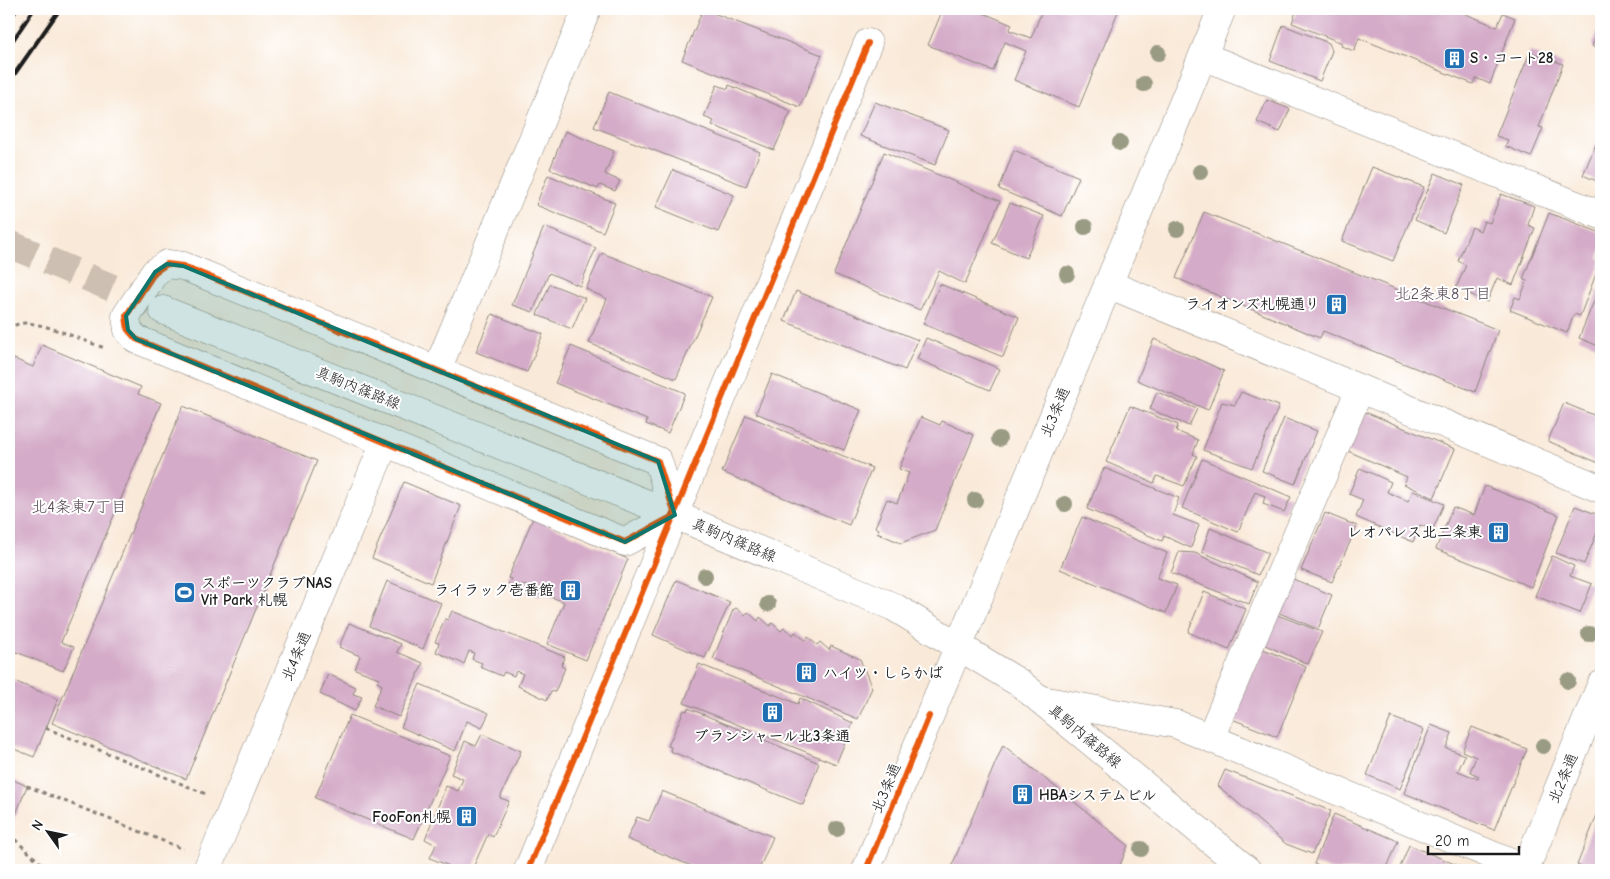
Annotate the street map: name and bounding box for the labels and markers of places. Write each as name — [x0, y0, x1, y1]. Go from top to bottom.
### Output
building icon: S・コート28 — [1442, 46, 1466, 70]
place label: S・コート28 — [1470, 49, 1553, 67]
building icon: ライオンズ札幌通り — [1324, 292, 1348, 316]
place label: ライオンズ札幌通り — [1186, 295, 1320, 313]
building icon: レオパレス北二条東 — [1486, 520, 1510, 544]
place label: レオパレス北二条東 — [1347, 523, 1482, 541]
place label: スポーツクラブNAS Vit Park 札幌 — [201, 574, 332, 609]
building icon: ライラック壱番館 — [558, 578, 582, 602]
sports icon: スポーツクラブNAS Vit Park 札幌 — [173, 580, 197, 604]
place label: ライラック壱番館 — [434, 581, 554, 599]
building icon: ハイツ・しらかば — [795, 661, 819, 685]
place label: ハイツ・しらかば — [823, 664, 943, 682]
building icon: ブランシャール北3条通 — [760, 701, 784, 725]
place label: ブランシャール北3条通 — [694, 727, 850, 745]
building icon: HBAシステムビル — [1011, 783, 1035, 807]
place label: HBAシステムビル — [1039, 786, 1157, 804]
building icon: FooFon札幌 — [455, 805, 479, 829]
place label: FooFon札幌 — [372, 808, 451, 826]

